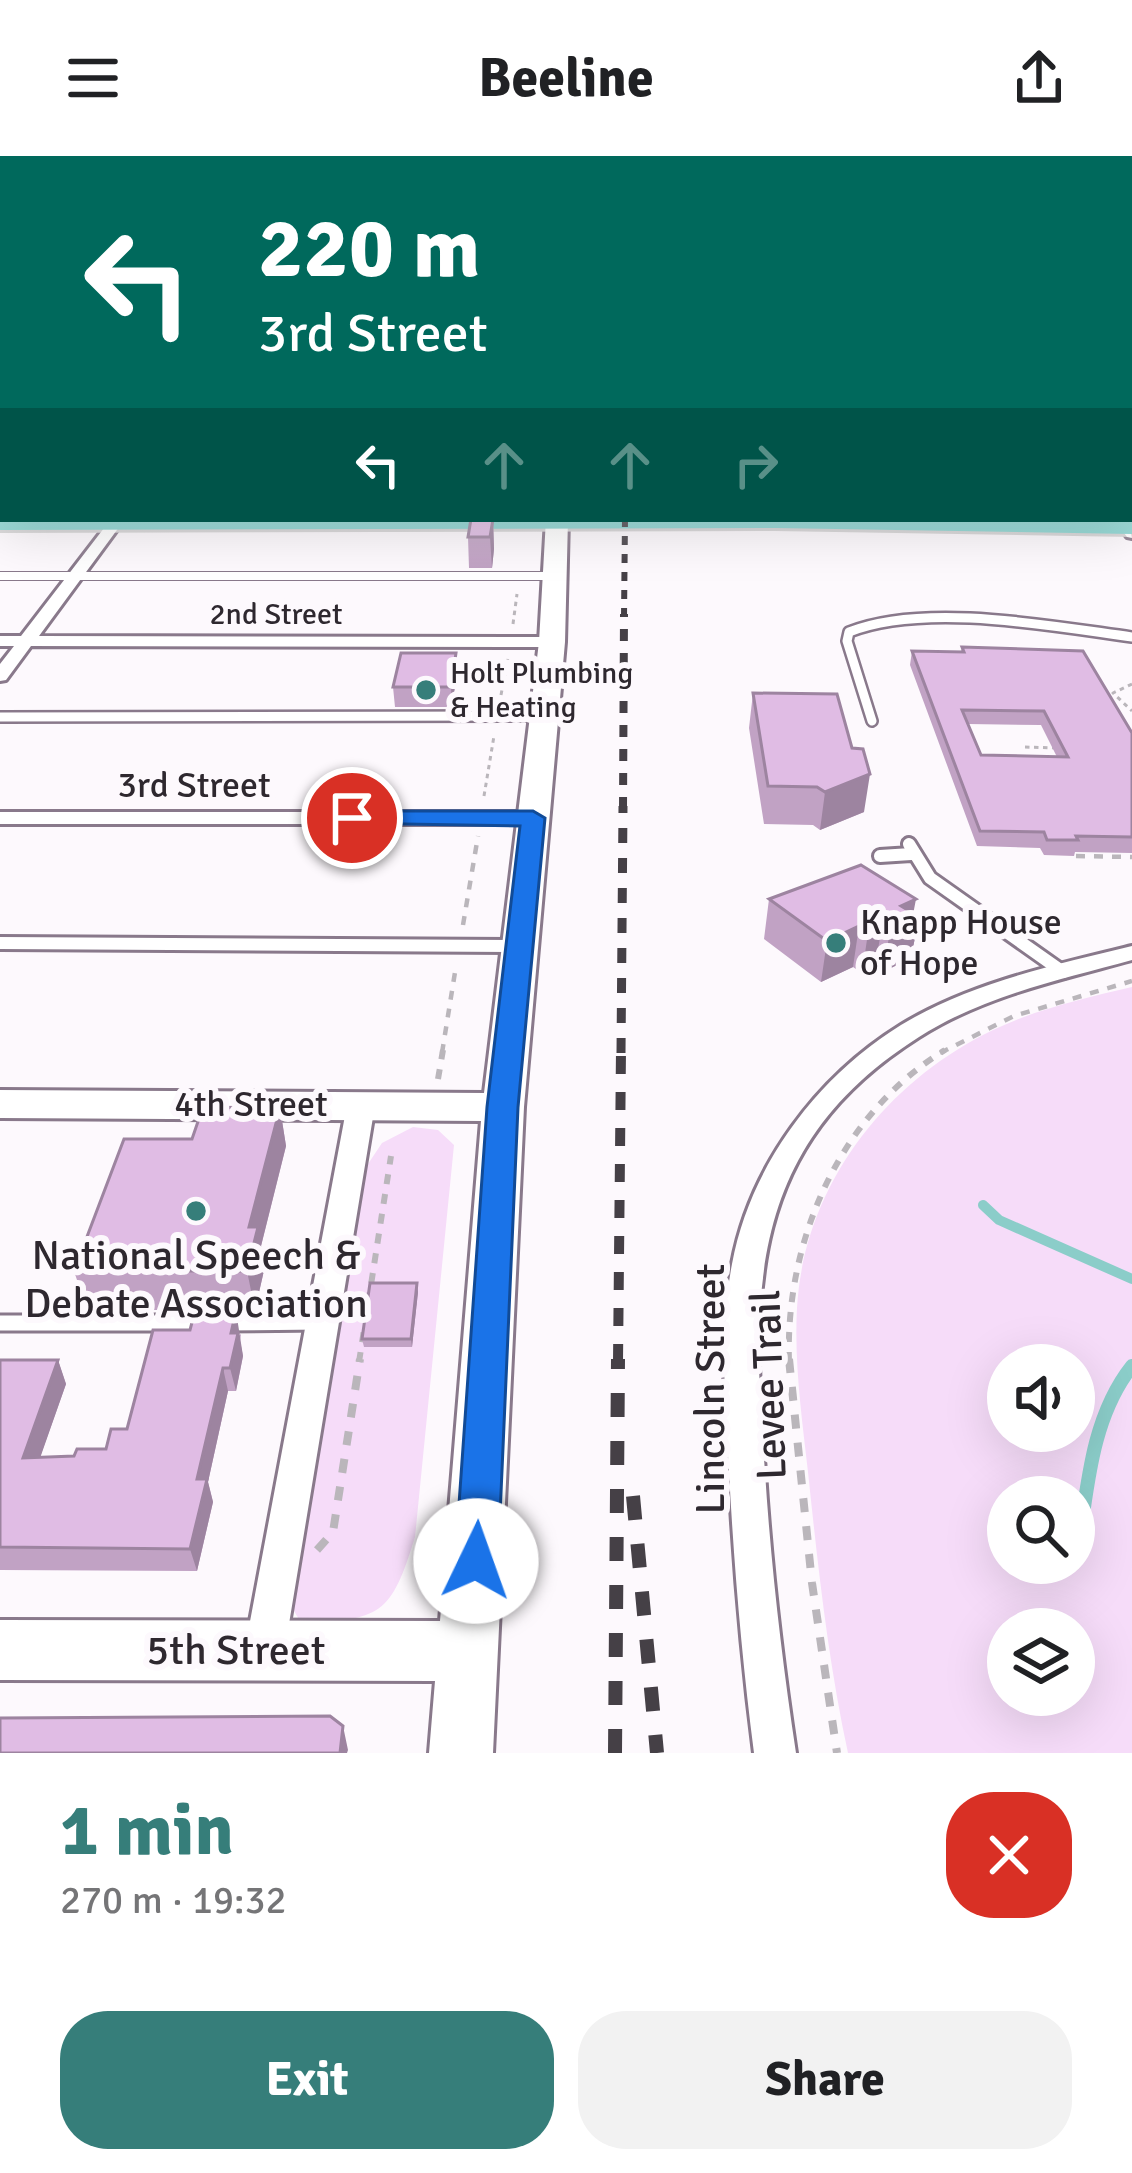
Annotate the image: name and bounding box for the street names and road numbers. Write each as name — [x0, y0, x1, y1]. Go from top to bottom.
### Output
street label: 2nd Street — [209, 596, 343, 633]
street label: 3rd Street — [117, 763, 271, 808]
street label: 4th Street — [174, 1082, 328, 1127]
street label: Lincoln Street — [685, 1264, 736, 1514]
street label: Levee Trail — [740, 1289, 798, 1481]
street label: 5th Street — [147, 1625, 325, 1676]

